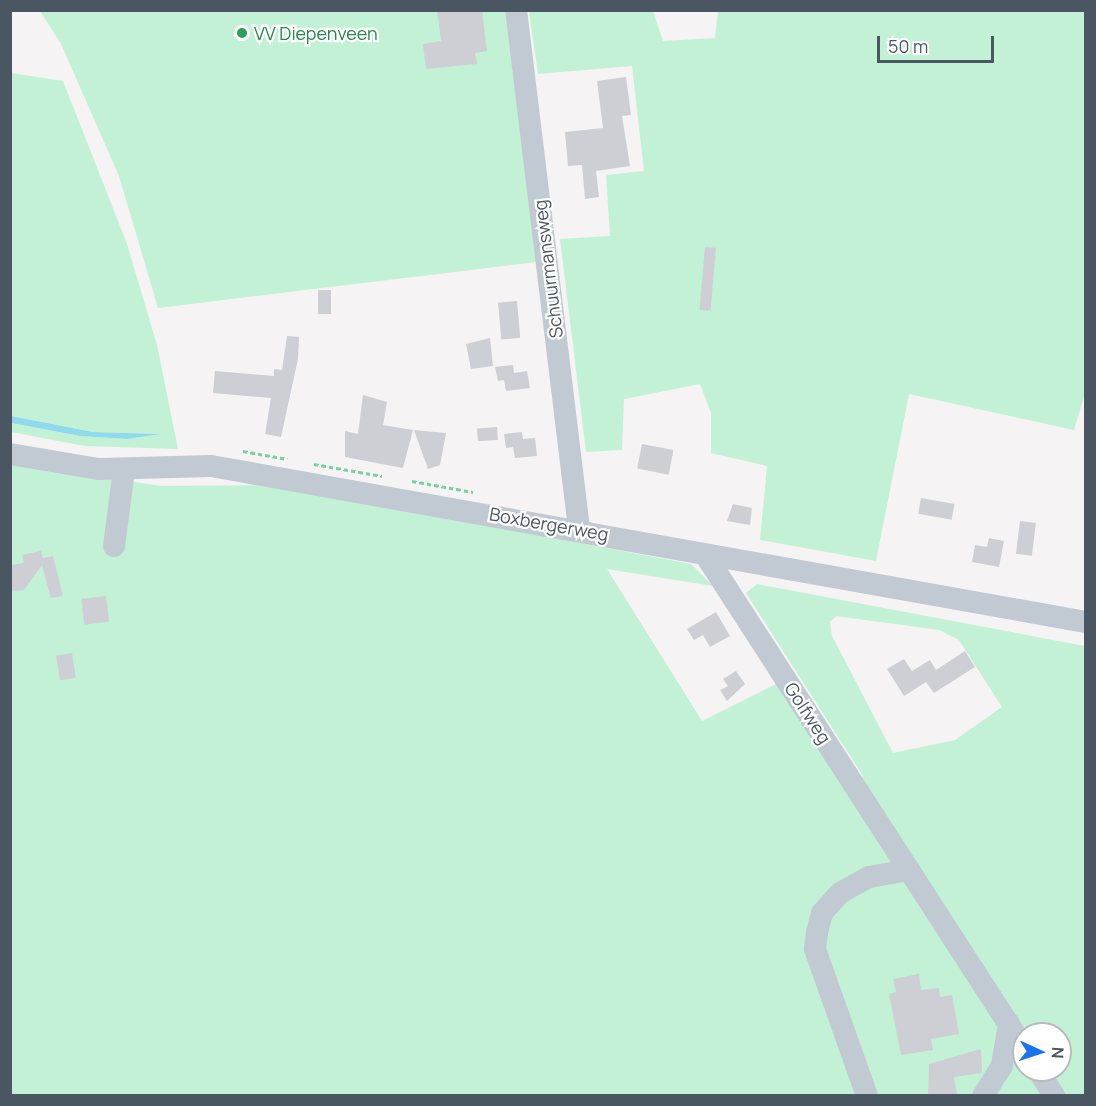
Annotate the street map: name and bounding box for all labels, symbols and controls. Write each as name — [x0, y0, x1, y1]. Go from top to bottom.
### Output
place label: VV Diepenveen — [254, 22, 378, 44]
scale bar — [880, 24, 997, 62]
marker: VV Diepenveen — [235, 26, 249, 40]
text: 50 m — [888, 34, 928, 58]
street label: Schuurmansweg — [529, 199, 567, 339]
street label: Boxbergerweg — [488, 503, 610, 545]
street label: Golfweg — [780, 678, 836, 748]
north arrow — [1012, 1022, 1072, 1082]
text: N — [1047, 1047, 1069, 1059]

